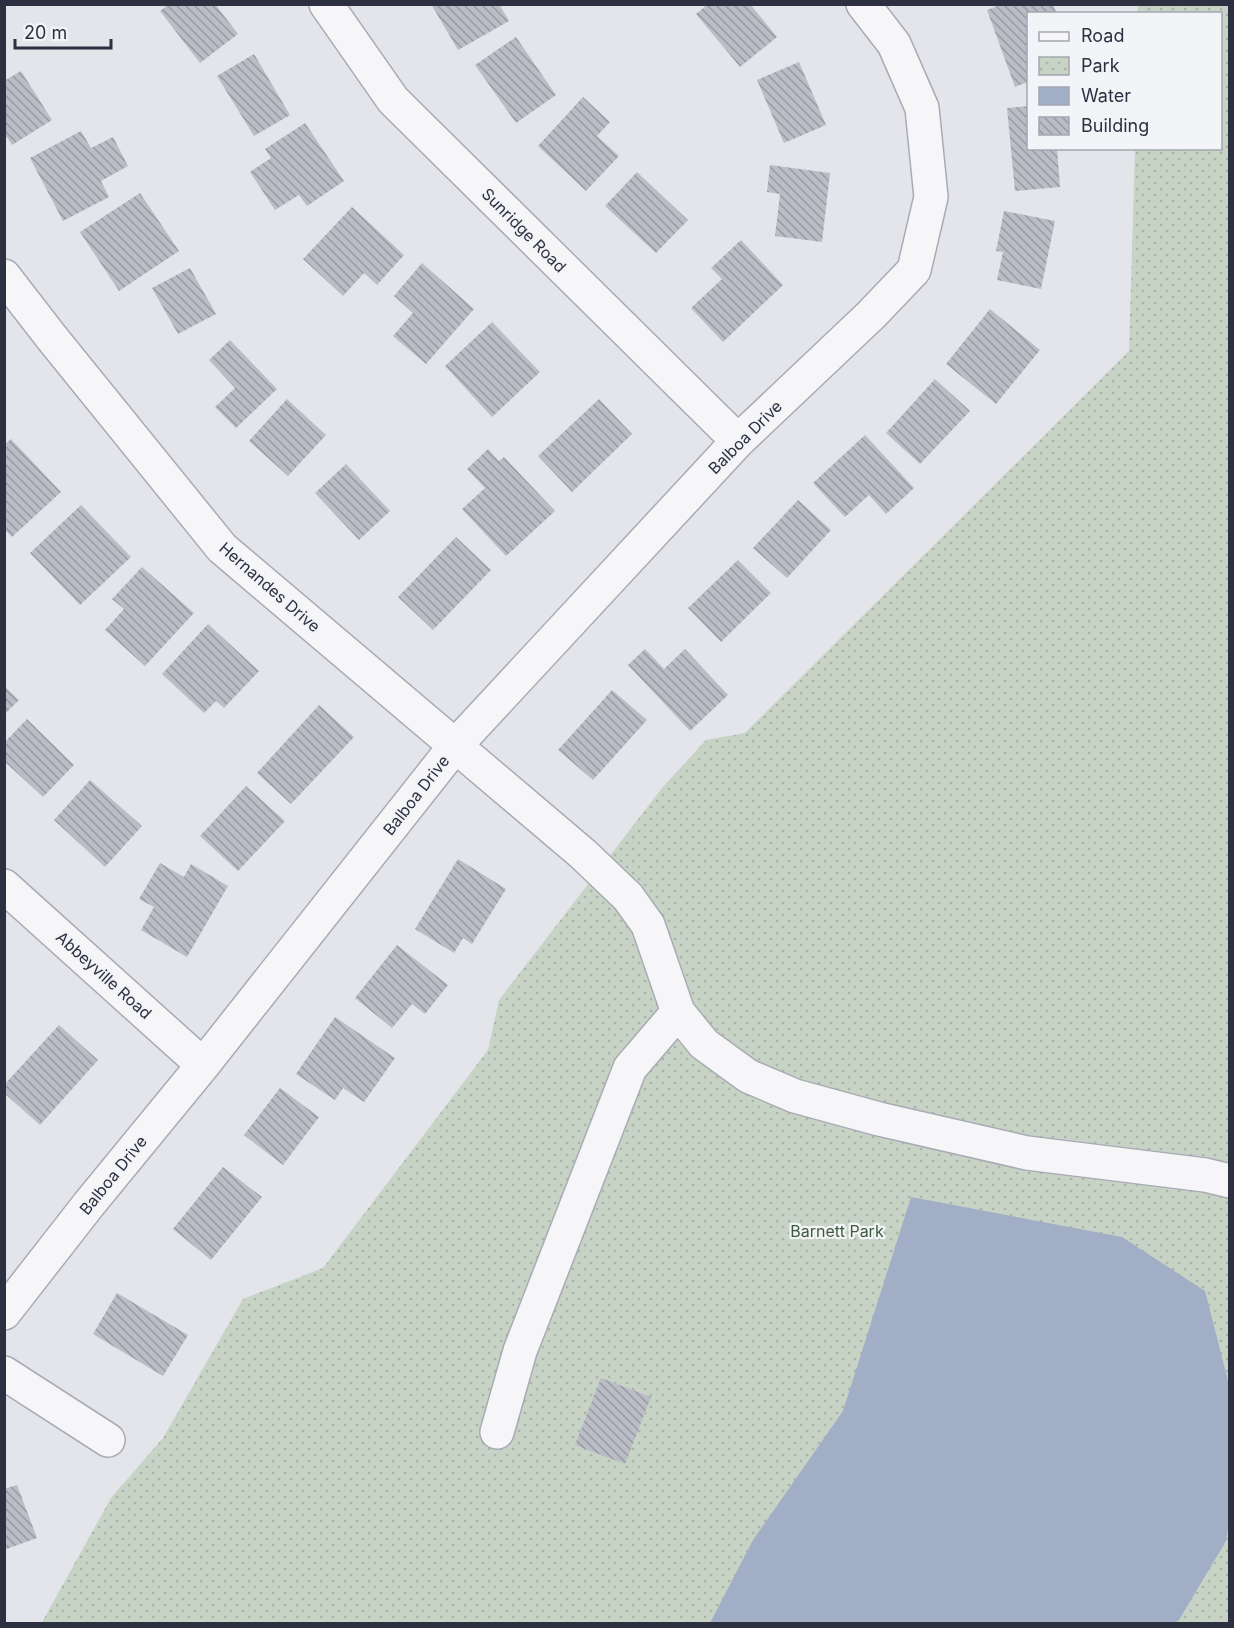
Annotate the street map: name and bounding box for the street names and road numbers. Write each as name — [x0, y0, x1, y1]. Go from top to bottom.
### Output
street label: Sunridge Road — [478, 184, 570, 276]
street label: Balboa Drive — [704, 396, 786, 478]
street label: Hernandes Drive — [215, 538, 325, 636]
street label: Balboa Drive — [379, 751, 453, 839]
street label: Abbeyville Road — [52, 927, 156, 1023]
street label: Balboa Drive — [75, 1131, 151, 1219]

